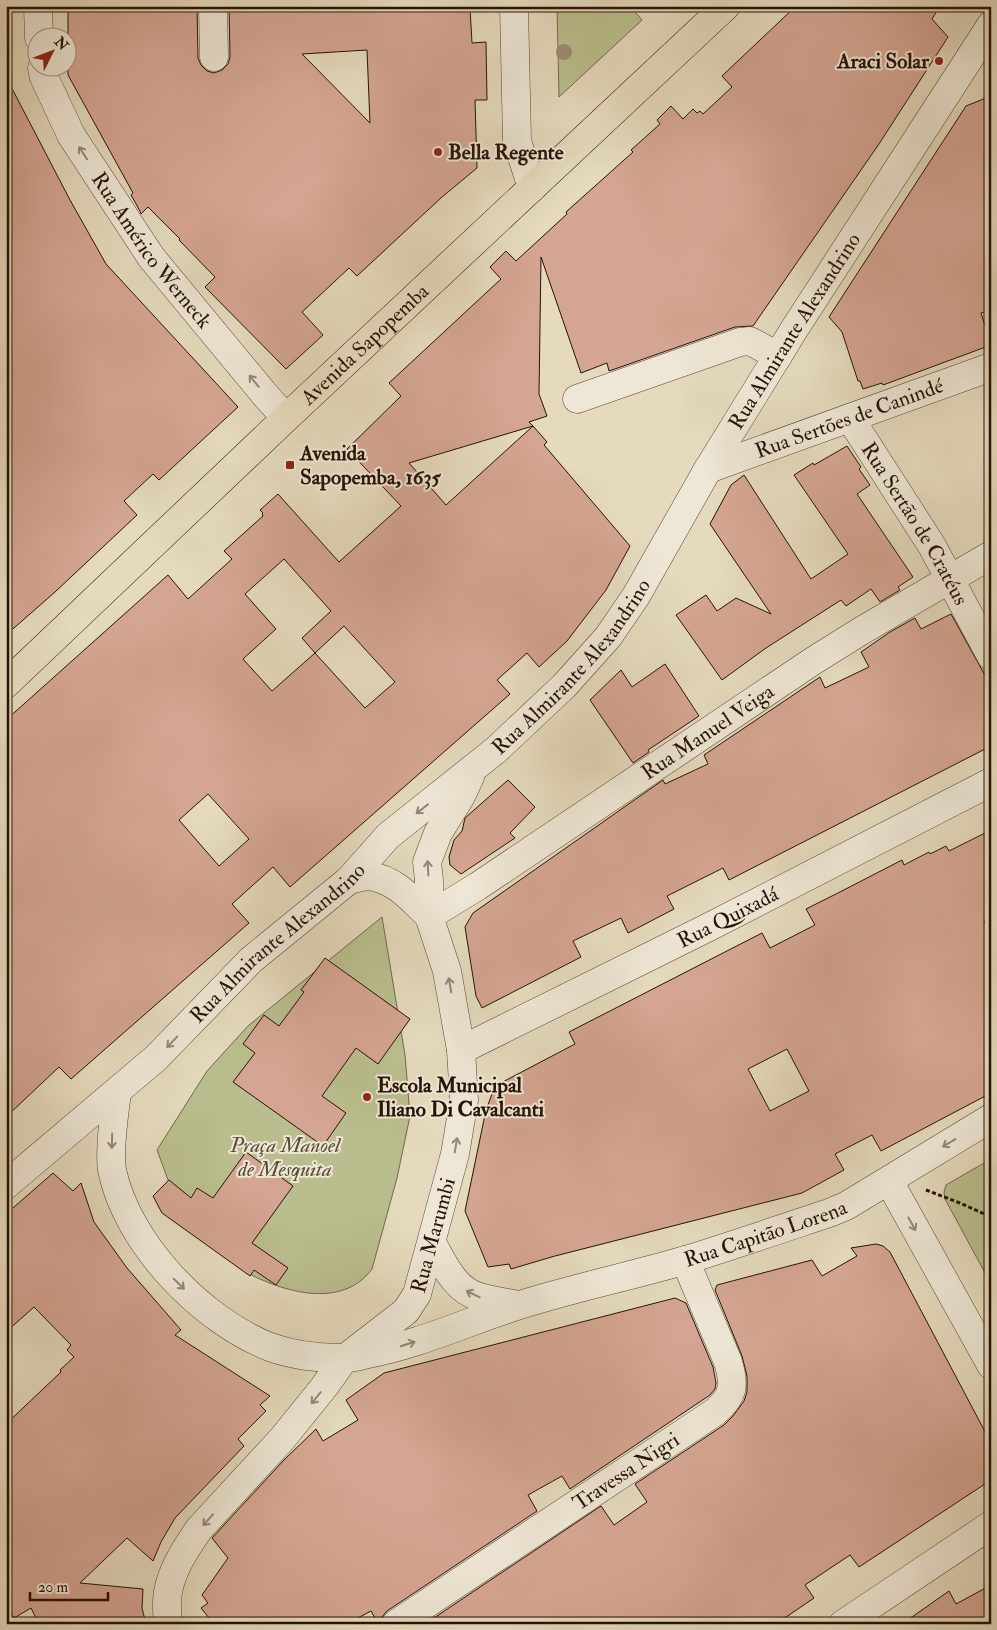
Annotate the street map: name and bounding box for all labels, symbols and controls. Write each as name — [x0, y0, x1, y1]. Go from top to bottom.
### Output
north arrow — [28, 28, 78, 78]
text: N — [50, 33, 72, 54]
place label: Araci Solar — [836, 48, 930, 75]
marker: Araci Solar — [933, 55, 945, 67]
place label: Bella Regente — [448, 139, 564, 166]
marker: Bella Regente — [432, 146, 444, 158]
one-way arrow — [78, 147, 88, 161]
street label: Rua Américo Werneck — [85, 167, 218, 334]
street label: Rua Almirante Alexandrino — [722, 228, 867, 434]
street label: Avenida Sapopemba — [294, 278, 435, 412]
street label: Rua Sertões de Canindé — [751, 372, 947, 464]
one-way arrow — [248, 375, 259, 388]
street label: Rua Sertão de Cratéus — [855, 437, 975, 610]
place label: Avenida Sapopemba, 1635 — [299, 440, 441, 491]
marker: Avenida Sapopemba, 1635 — [284, 459, 296, 471]
street label: Rua Almirante Alexandrino — [486, 574, 656, 761]
street label: Rua Manuel Veiga — [636, 677, 779, 786]
one-way arrow — [416, 804, 429, 815]
street label: Rua Almirante Alexandrino — [184, 857, 371, 1029]
one-way arrow — [424, 860, 433, 876]
street label: Rua Quixadá — [673, 880, 783, 954]
one-way arrow — [444, 977, 454, 993]
one-way arrow — [165, 1036, 178, 1048]
place label: Escola Municipal Iliano Di Cavalcanti — [377, 1072, 545, 1123]
marker: Escola Municipal Iliano Di Cavalcanti — [361, 1091, 373, 1103]
park label: Praça Manoel de Mesquita — [229, 1132, 342, 1183]
one-way arrow — [108, 1133, 117, 1149]
one-way arrow — [452, 1138, 462, 1154]
one-way arrow — [942, 1139, 956, 1149]
street label: Rua Marumbi — [404, 1174, 462, 1296]
street label: Rua Capitão Lorena — [681, 1193, 851, 1273]
one-way arrow — [908, 1216, 918, 1230]
one-way arrow — [172, 1278, 185, 1290]
one-way arrow — [466, 1289, 481, 1298]
one-way arrow — [400, 1339, 416, 1348]
one-way arrow — [310, 1392, 321, 1405]
street label: Travessa Nigri — [567, 1426, 685, 1516]
one-way arrow — [202, 1513, 213, 1526]
scale bar — [30, 1570, 108, 1602]
text: 20 m — [38, 1578, 68, 1597]

